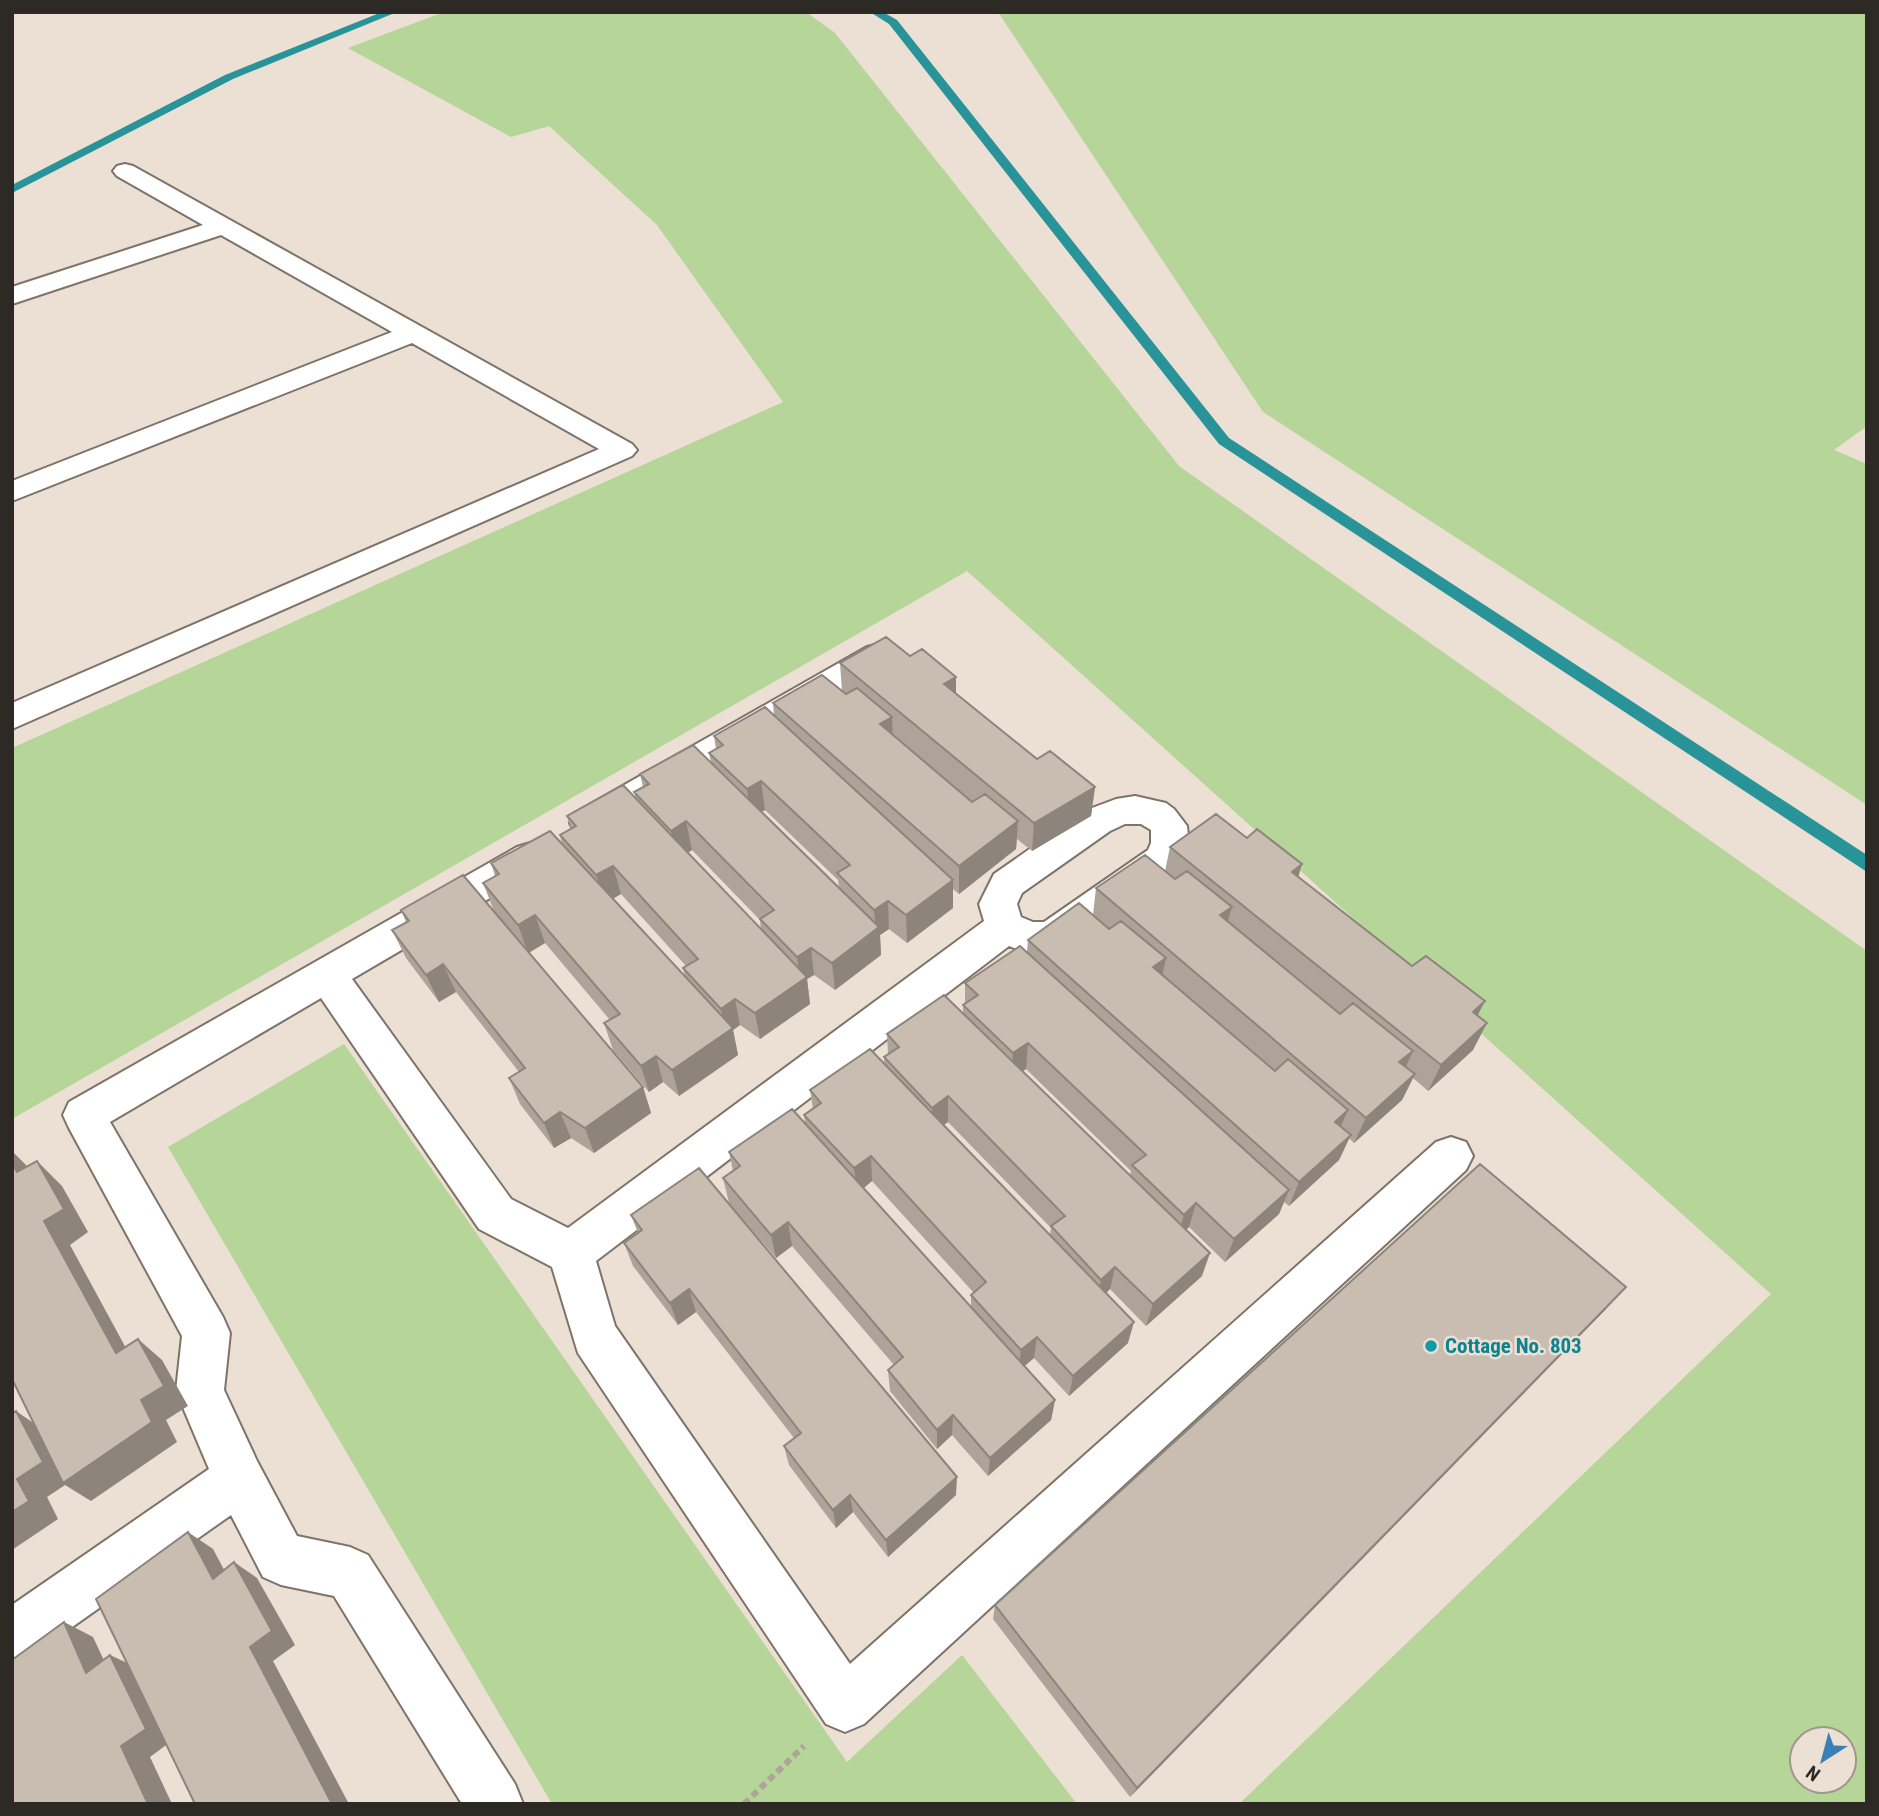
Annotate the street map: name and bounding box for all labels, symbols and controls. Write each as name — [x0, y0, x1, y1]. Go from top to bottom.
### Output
place label: Cottage No. 803 — [1445, 1334, 1582, 1358]
marker: Cottage No. 803 — [1423, 1338, 1439, 1354]
north arrow — [1788, 1725, 1858, 1795]
text: N — [1802, 1761, 1825, 1786]

